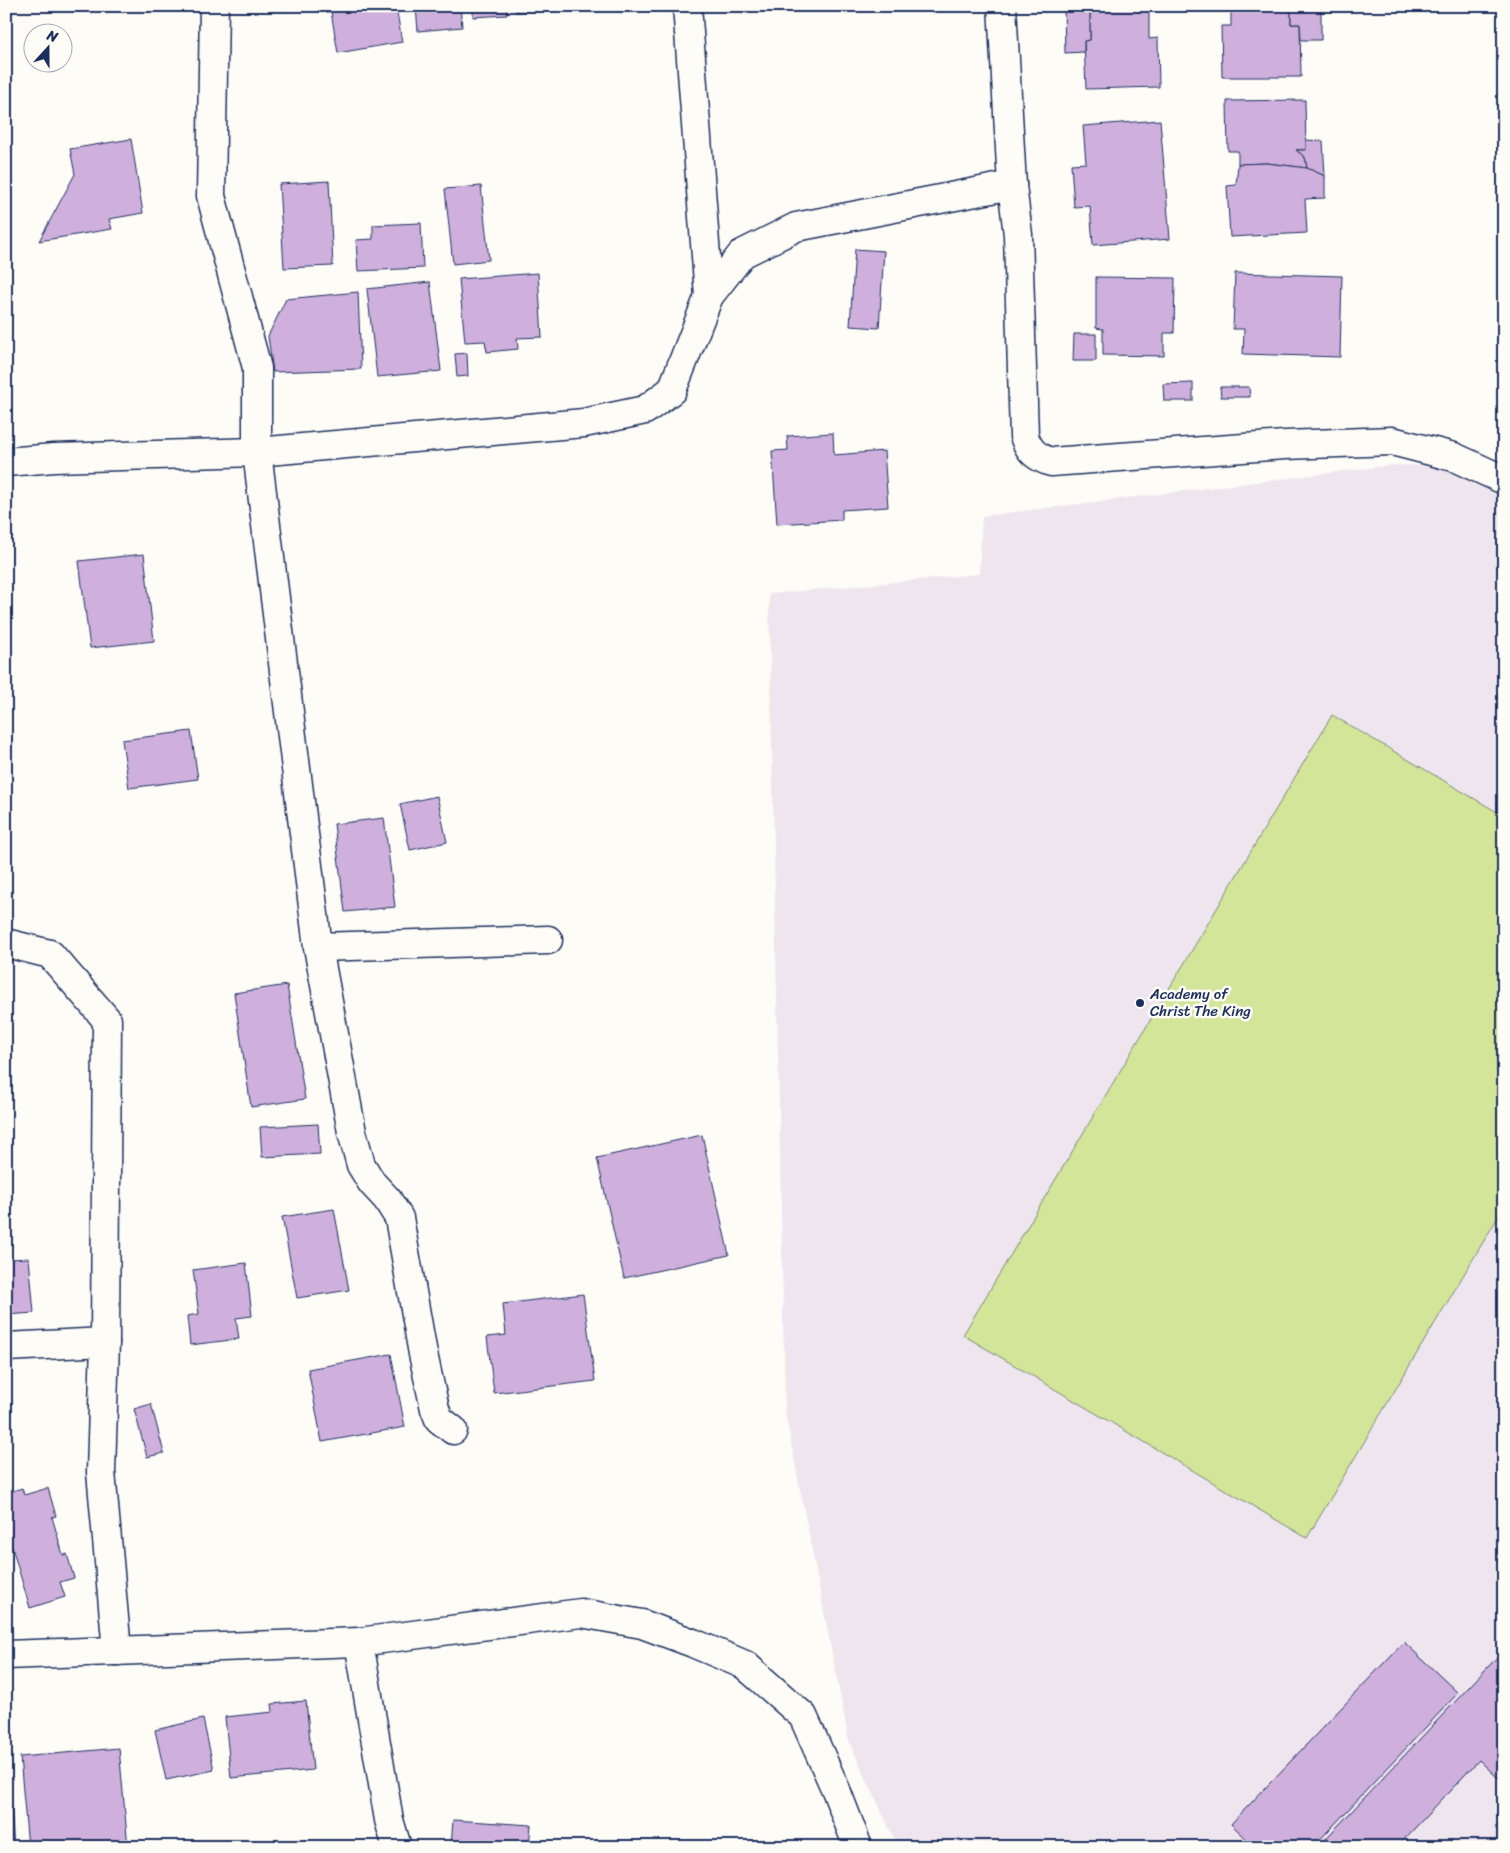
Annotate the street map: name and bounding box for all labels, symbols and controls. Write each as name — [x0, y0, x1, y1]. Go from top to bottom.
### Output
north arrow — [22, 22, 72, 72]
text: N — [43, 23, 62, 50]
place label: Academy of Christ The King — [1149, 981, 1251, 1024]
marker: Academy of Christ The King — [1134, 997, 1146, 1009]

